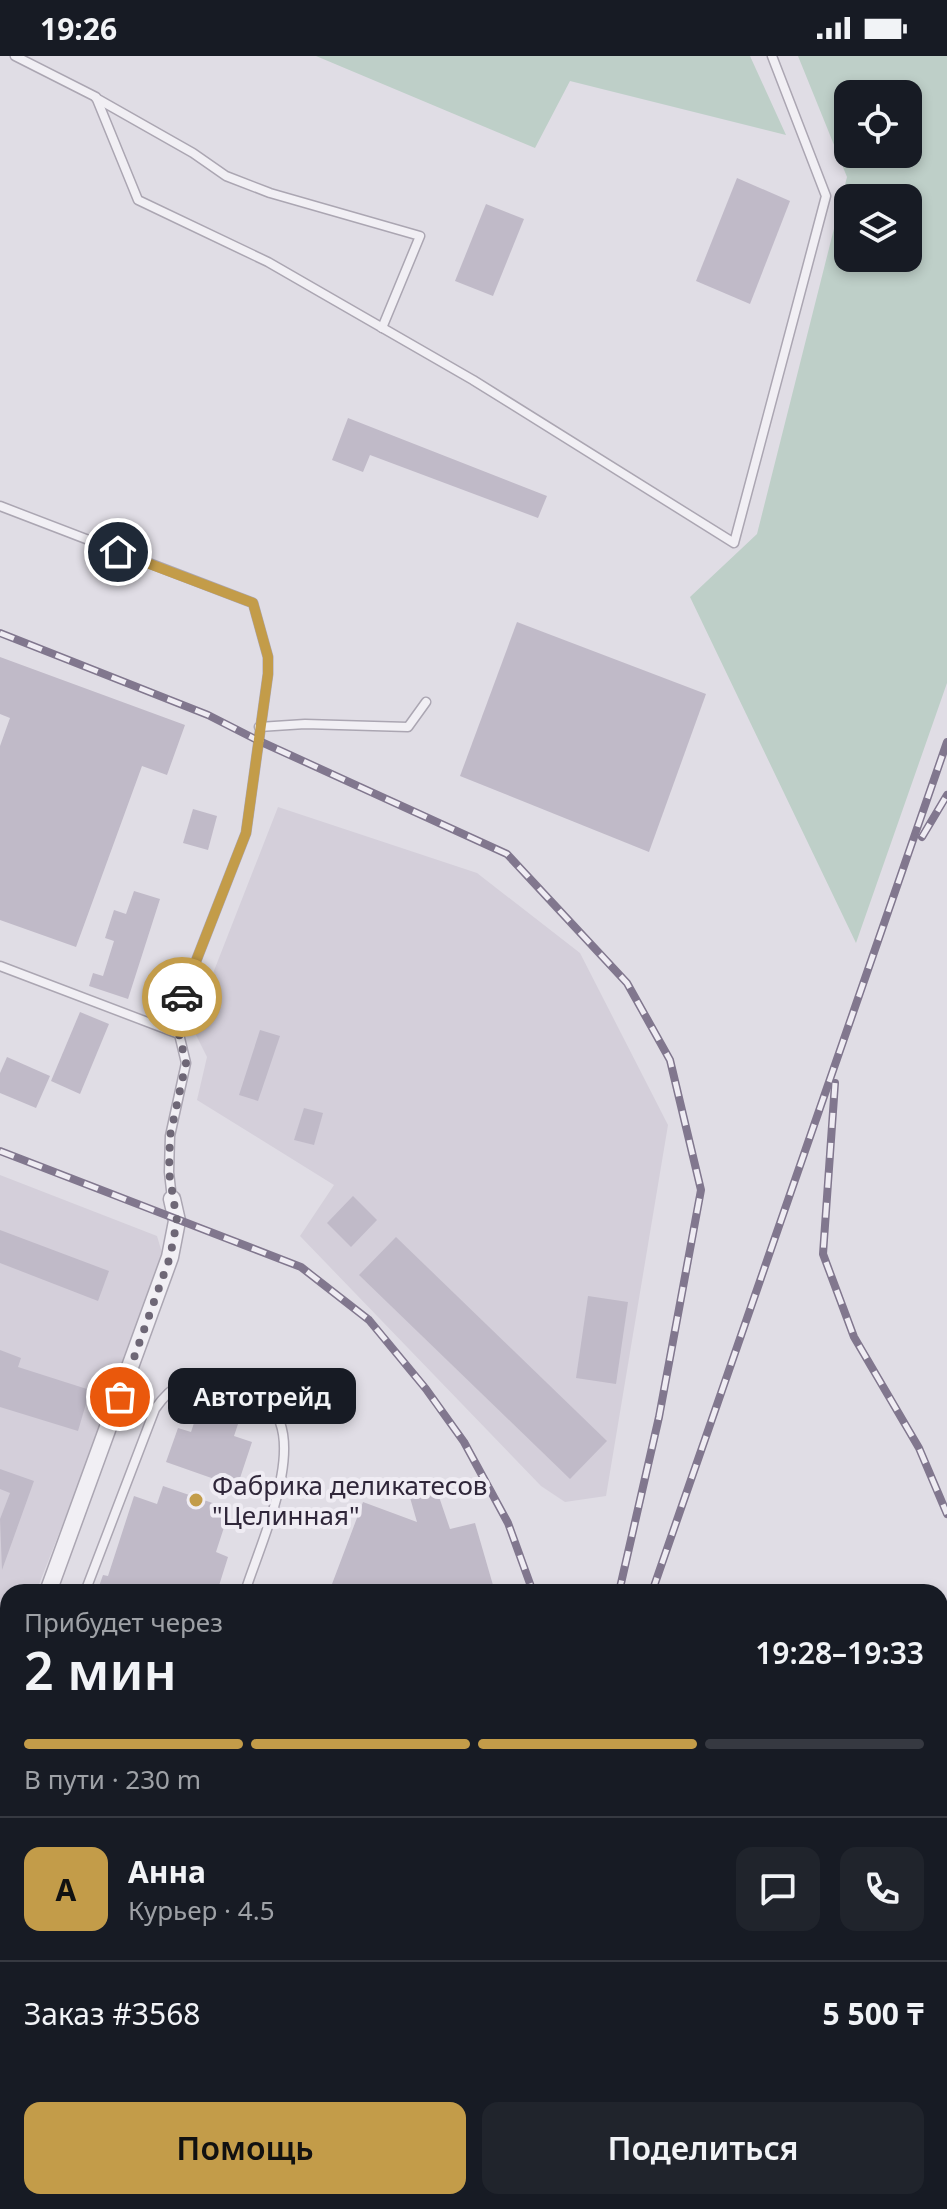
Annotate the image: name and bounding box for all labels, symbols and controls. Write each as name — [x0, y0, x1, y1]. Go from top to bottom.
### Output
text: 19:26 — [40, 8, 117, 49]
map controls — [834, 80, 922, 272]
button: locate — [834, 80, 922, 168]
button: layers — [834, 184, 922, 272]
pin — [84, 518, 152, 586]
icon: home — [96, 530, 140, 574]
courier — [142, 957, 222, 1037]
icon: car — [160, 975, 204, 1019]
pin — [86, 1363, 154, 1431]
callout: Автотрейд — [168, 1369, 356, 1425]
icon: bag — [98, 1375, 142, 1419]
text: Автотрейд — [193, 1378, 331, 1414]
place label: Фабрика деликатесов "Целинная" — [212, 1467, 488, 1533]
marker: Фабрика деликатесов "Целинная" — [187, 1491, 205, 1509]
text: Прибудет через — [24, 1604, 223, 1640]
text: 19:28–19:33 — [755, 1632, 924, 1673]
text: 2 мин — [24, 1634, 177, 1705]
text: В пути · 230 m — [24, 1761, 201, 1797]
button: chat — [736, 1847, 820, 1931]
button: phone — [840, 1847, 924, 1931]
text: Анна — [128, 1851, 206, 1892]
text: А — [56, 1869, 76, 1910]
text: Курьер · 4.5 — [128, 1892, 275, 1928]
text: Заказ #3568 — [24, 1993, 200, 2034]
text: 5 500 ₸ — [823, 1993, 924, 2034]
button: Помощь — [24, 2102, 466, 2194]
button: Поделиться — [482, 2102, 924, 2194]

